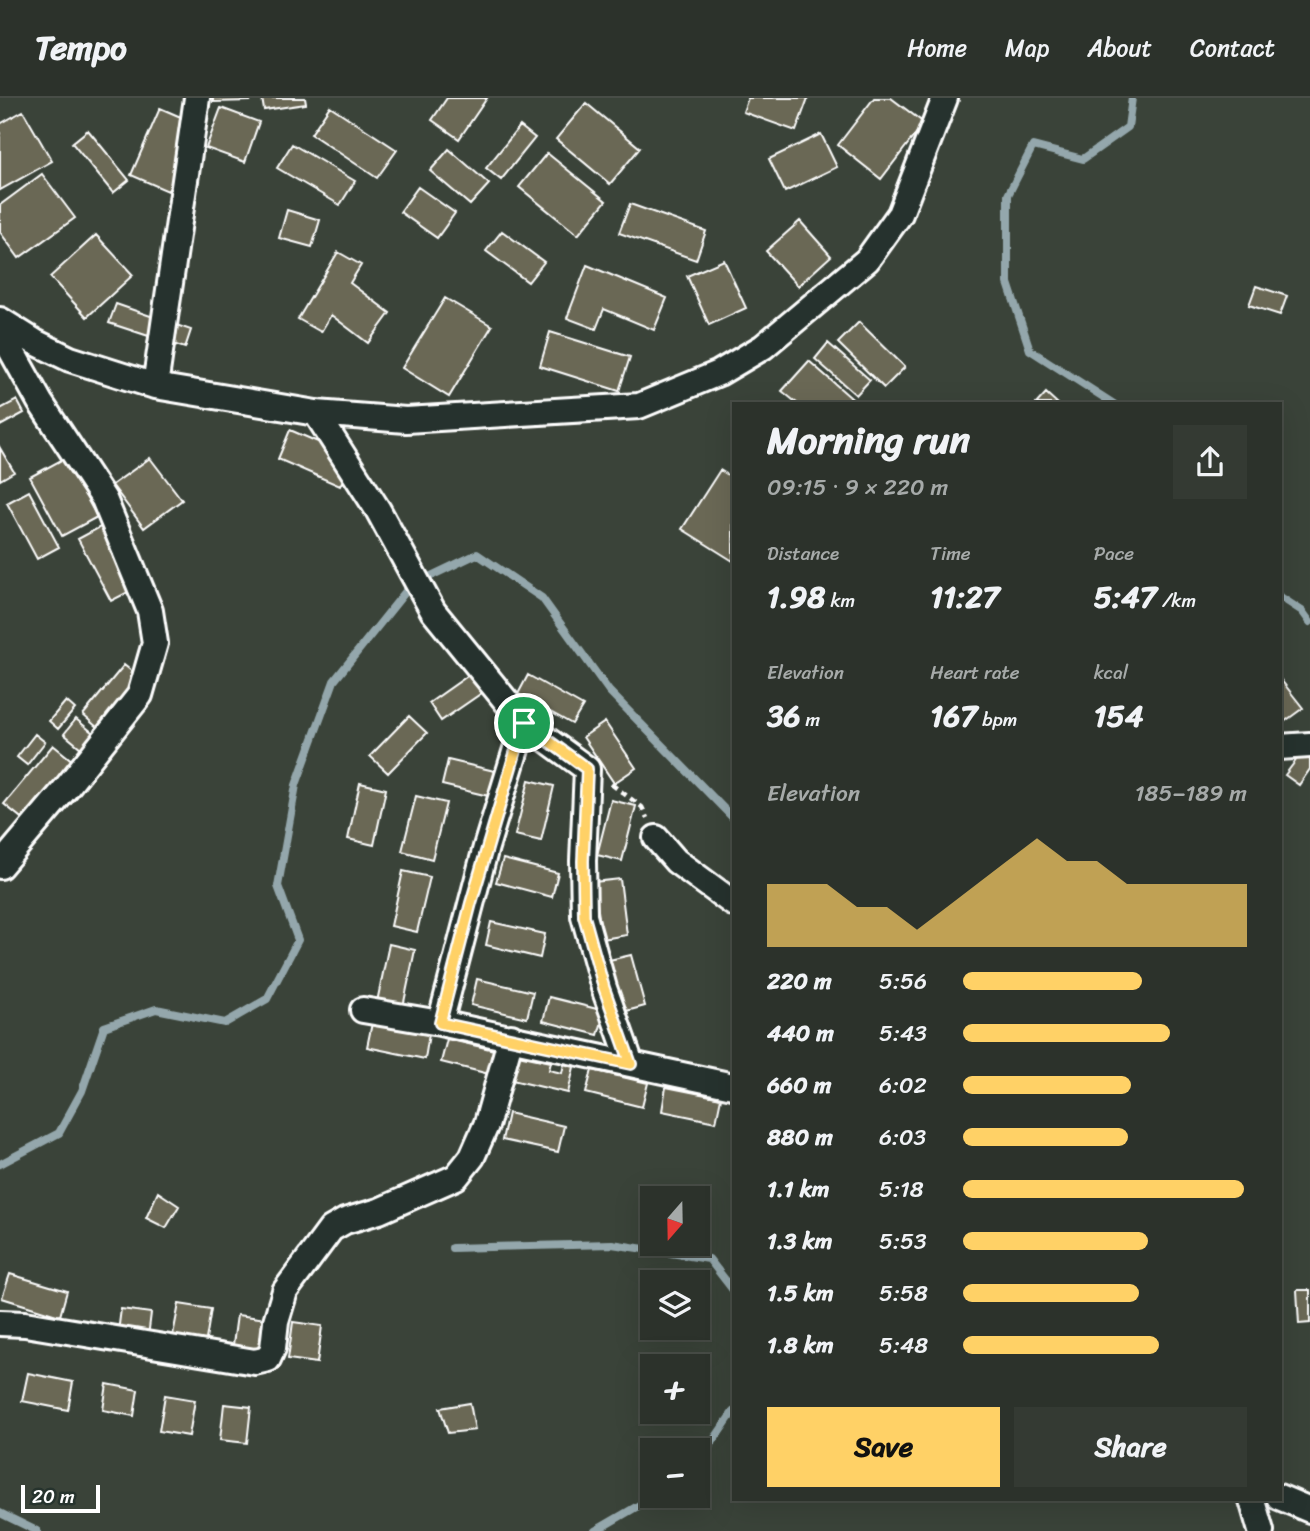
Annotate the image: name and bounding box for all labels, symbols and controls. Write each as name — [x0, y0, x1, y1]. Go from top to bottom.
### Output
text: Tempo — [35, 19, 127, 77]
text: Home — [907, 27, 967, 69]
text: Map — [1005, 27, 1049, 69]
text: About — [1087, 27, 1152, 69]
text: Contact — [1190, 27, 1275, 69]
text: Morning run — [767, 407, 970, 474]
button: share — [1173, 425, 1247, 499]
text: 09:15 · 9 × 220 m — [767, 467, 948, 508]
text: Distance — [767, 537, 839, 570]
text: Time — [930, 537, 971, 570]
text: Pace — [1094, 537, 1134, 570]
text: 1.98 — [767, 570, 825, 624]
text: 11:27 — [930, 570, 1000, 624]
text: 5:47 — [1094, 570, 1157, 624]
text: km — [825, 584, 855, 617]
text: /km — [1157, 584, 1196, 617]
text: Elevation — [767, 656, 844, 689]
text: Heart rate — [930, 656, 1020, 689]
text: kcal — [1094, 656, 1128, 689]
text: 36 — [767, 689, 801, 743]
text: 167 — [930, 689, 977, 743]
text: 154 — [1094, 689, 1144, 743]
pin — [494, 693, 554, 753]
text: m — [801, 703, 820, 736]
text: bpm — [977, 703, 1017, 736]
icon: arrive — [505, 704, 543, 742]
text: Elevation — [767, 773, 860, 814]
text: 185–189 m — [1135, 773, 1247, 814]
text: 220 m — [767, 961, 832, 1002]
text: 5:56 — [879, 961, 927, 1002]
text: 440 m — [767, 1013, 834, 1054]
text: 5:43 — [879, 1013, 927, 1054]
text: 660 m — [767, 1065, 831, 1106]
text: 6:02 — [879, 1065, 927, 1106]
text: 880 m — [767, 1117, 833, 1158]
text: 6:03 — [879, 1117, 926, 1158]
text: 1.1 km — [767, 1169, 830, 1210]
text: 5:18 — [879, 1169, 924, 1210]
north arrow — [640, 1186, 710, 1256]
map controls — [640, 1186, 710, 1508]
text: 1.3 km — [767, 1221, 832, 1262]
text: 5:53 — [879, 1221, 927, 1262]
button: layers — [640, 1270, 710, 1340]
text: 1.5 km — [767, 1273, 834, 1314]
text: 5:58 — [879, 1273, 928, 1314]
text: 1.8 km — [767, 1325, 834, 1366]
text: 5:48 — [879, 1325, 928, 1366]
button: + — [640, 1354, 710, 1424]
button: Save — [767, 1407, 1000, 1487]
button: Share — [1014, 1407, 1247, 1487]
button: − — [640, 1438, 710, 1508]
text: 20 m — [32, 1480, 75, 1513]
scale bar — [21, 1482, 100, 1514]

